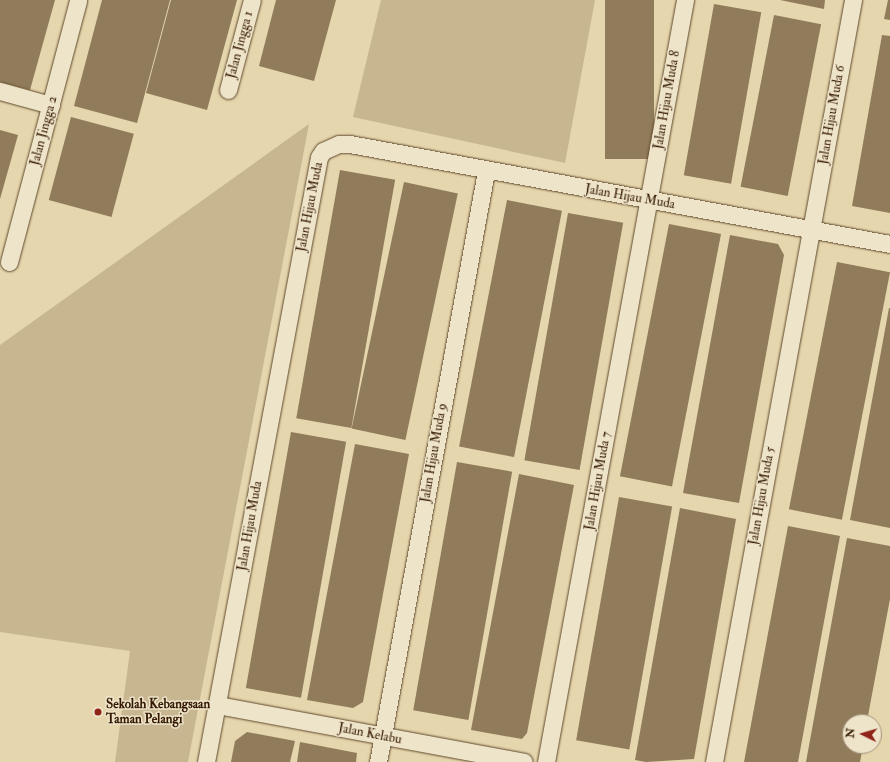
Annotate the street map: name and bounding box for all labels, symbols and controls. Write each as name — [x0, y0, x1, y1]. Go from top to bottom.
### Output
street label: Jalan Jingga 1 — [223, 10, 257, 80]
street label: Jalan Hijau Muda 8 — [651, 49, 683, 151]
street label: Jalan Hijau Muda 6 — [816, 64, 848, 166]
street label: Jalan Jingga 2 — [27, 95, 61, 167]
street label: Jalan Hijau Muda — [294, 161, 326, 253]
street label: Jalan Hijau Muda — [584, 181, 676, 213]
street label: Jalan Hijau Muda 9 — [418, 402, 450, 504]
street label: Jalan Hijau Muda 7 — [582, 430, 614, 532]
street label: Jalan Hijau Muda 5 — [746, 446, 778, 546]
street label: Jalan Hijau Muda — [234, 480, 266, 572]
place label: Sekolah Kebangsaan Taman Pelangi — [106, 697, 210, 728]
marker: Sekolah Kebangsaan Taman Pelangi — [93, 707, 103, 717]
north arrow — [842, 714, 882, 754]
street label: Jalan Kelabu — [337, 720, 403, 748]
text: N — [844, 728, 857, 738]

